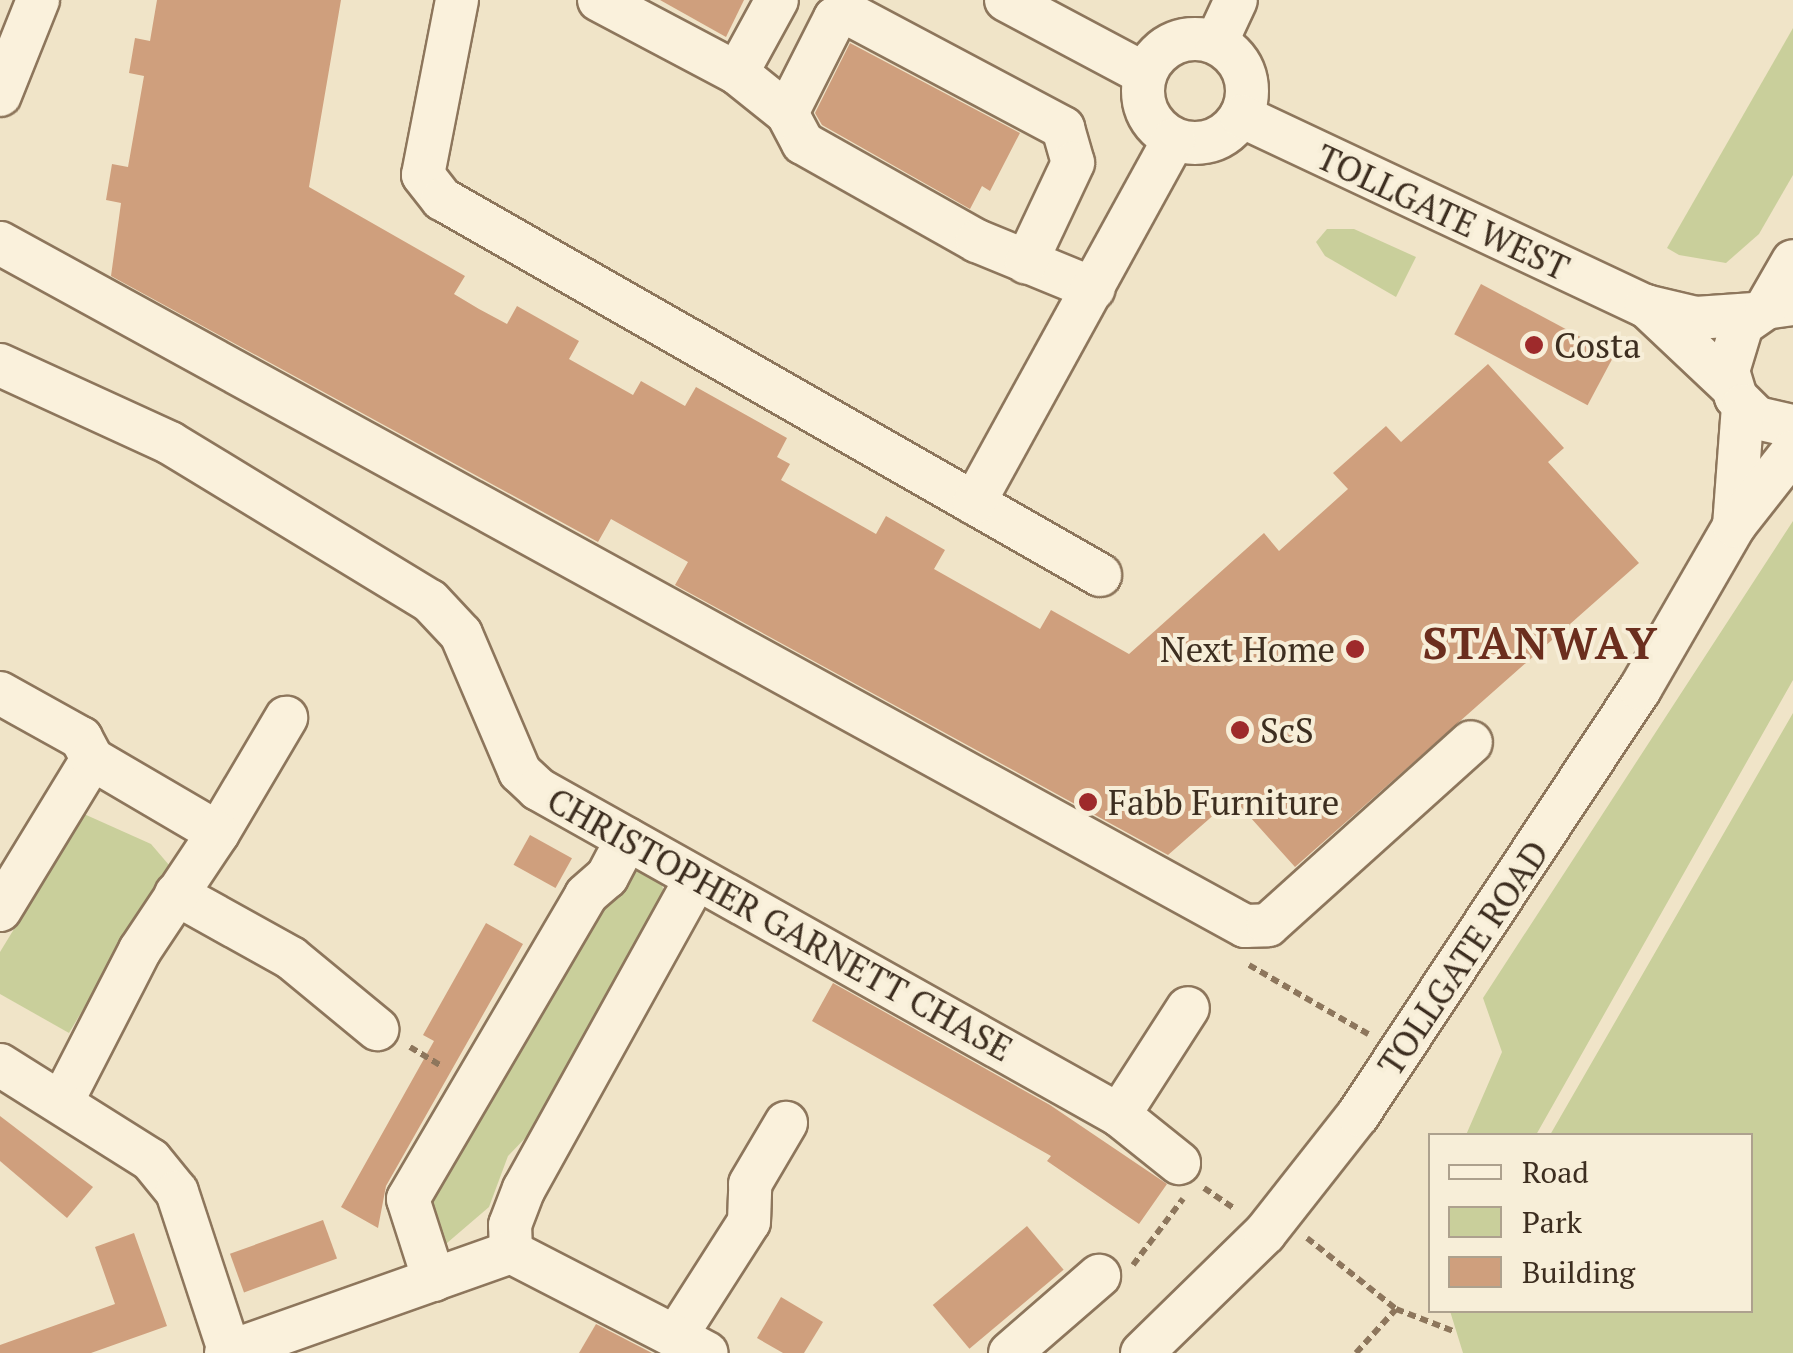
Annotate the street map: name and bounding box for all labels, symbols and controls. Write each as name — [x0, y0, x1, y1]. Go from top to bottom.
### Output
street label: TOLLGATE WEST — [1310, 135, 1576, 289]
place label: Costa — [1554, 324, 1641, 366]
marker: Costa — [1523, 334, 1545, 356]
district label: STANWAY — [1422, 616, 1660, 670]
place label: Next Home — [1160, 628, 1335, 670]
marker: Next Home — [1344, 638, 1366, 660]
place label: ScS — [1260, 709, 1314, 751]
marker: ScS — [1229, 719, 1251, 741]
street label: CHRISTOPHER GARNETT CHASE — [540, 778, 1020, 1070]
place label: Fabb Furniture — [1108, 781, 1339, 823]
marker: Fabb Furniture — [1077, 791, 1099, 813]
street label: TOLLGATE ROAD — [1369, 833, 1557, 1083]
legend — [1428, 1133, 1753, 1313]
text: Road — [1522, 1152, 1589, 1192]
text: Park — [1522, 1202, 1582, 1242]
text: Building — [1522, 1252, 1635, 1292]

